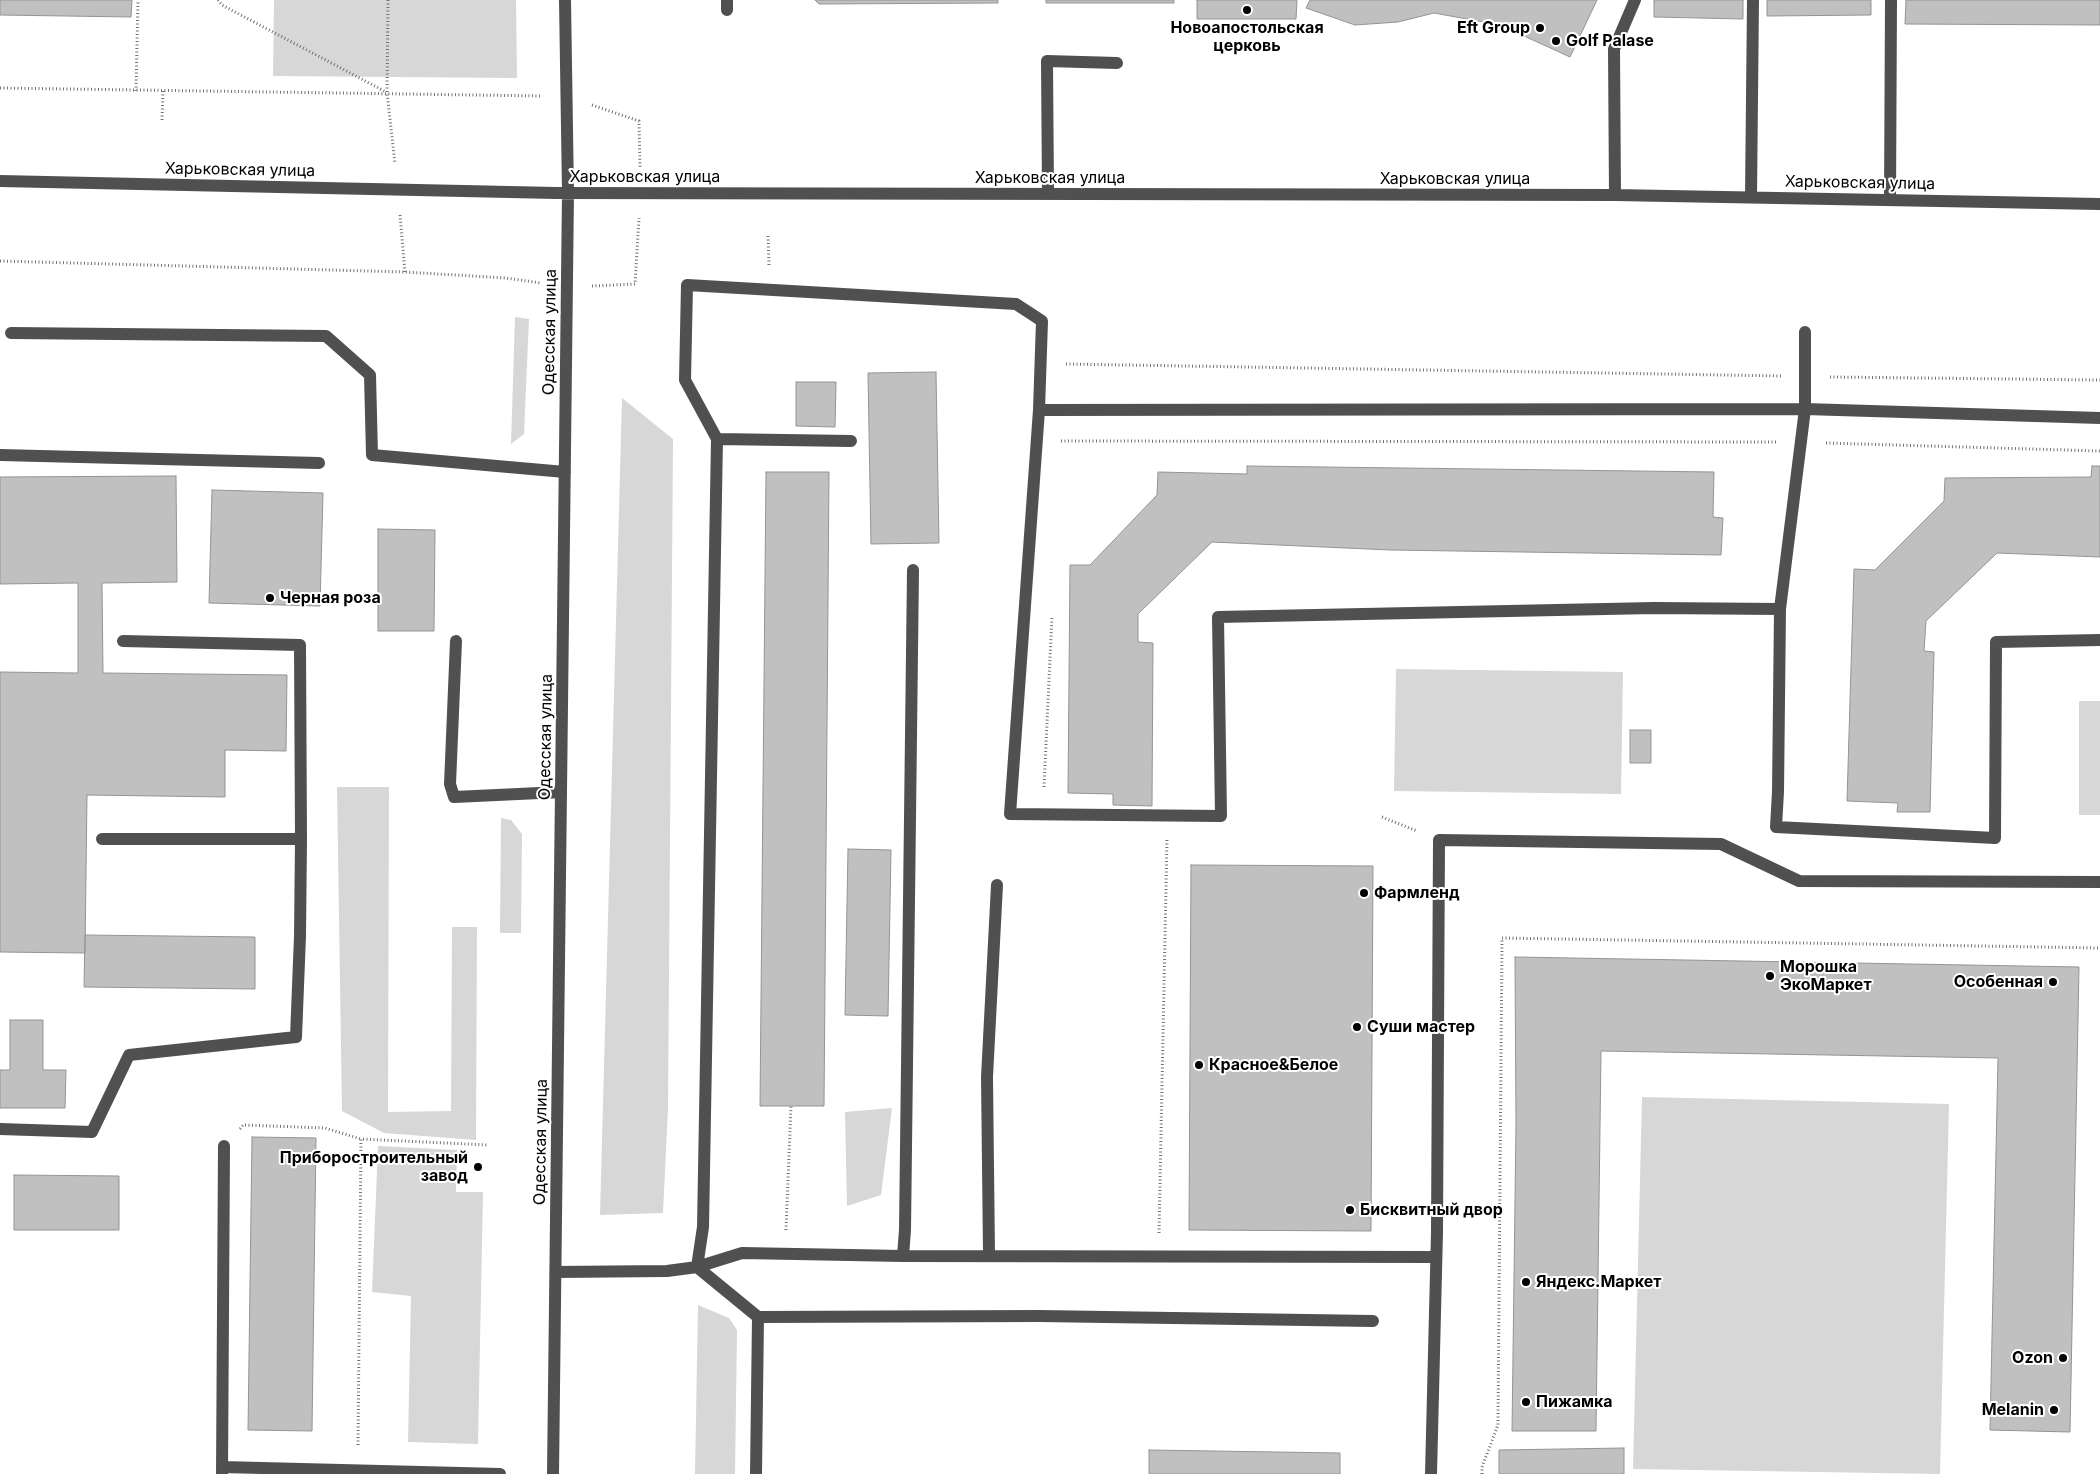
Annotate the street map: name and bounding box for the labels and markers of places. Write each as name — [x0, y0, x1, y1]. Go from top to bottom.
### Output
marker: Новоапостольская церковь — [1241, 4, 1253, 16]
place label: Новоапостольская церковь — [1170, 18, 1324, 56]
place label: Eft Group — [1457, 18, 1530, 38]
marker: Eft Group — [1534, 22, 1546, 34]
place label: Golf Palase — [1566, 31, 1654, 51]
marker: Golf Palase — [1550, 35, 1562, 47]
place label: Черная роза — [280, 588, 381, 608]
marker: Черная роза — [264, 592, 276, 604]
place label: Фармленд — [1374, 883, 1460, 903]
marker: Фармленд — [1358, 887, 1370, 899]
place label: Морошка ЭкоМаркет — [1780, 957, 1872, 995]
marker: Морошка ЭкоМаркет — [1764, 970, 1776, 982]
place label: Особенная — [1954, 972, 2043, 992]
marker: Особенная — [2047, 976, 2059, 988]
place label: Суши мастер — [1367, 1017, 1475, 1037]
marker: Суши мастер — [1351, 1021, 1363, 1033]
place label: Красное&Белое — [1209, 1055, 1338, 1075]
marker: Красное&Белое — [1193, 1059, 1205, 1071]
place label: Приборостроительный завод — [280, 1148, 468, 1186]
marker: Приборостроительный завод — [472, 1161, 484, 1173]
place label: Бисквитный двор — [1360, 1200, 1503, 1220]
marker: Бисквитный двор — [1344, 1204, 1356, 1216]
place label: Яндекс.Маркет — [1536, 1272, 1661, 1292]
marker: Яндекс.Маркет — [1520, 1276, 1532, 1288]
place label: Ozon — [2012, 1348, 2053, 1368]
marker: Ozon — [2057, 1352, 2069, 1364]
place label: Пижамка — [1536, 1392, 1613, 1412]
marker: Пижамка — [1520, 1396, 1532, 1408]
place label: Melanin — [1982, 1400, 2044, 1420]
marker: Melanin — [2048, 1404, 2060, 1416]

